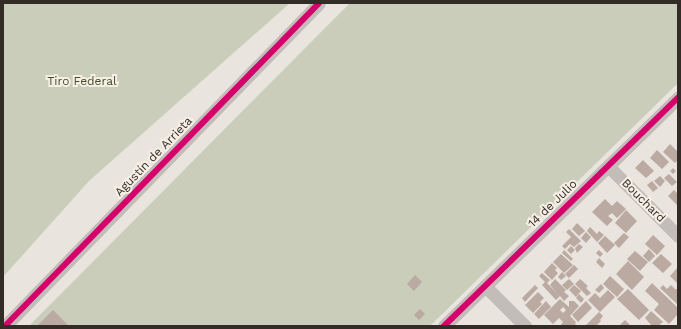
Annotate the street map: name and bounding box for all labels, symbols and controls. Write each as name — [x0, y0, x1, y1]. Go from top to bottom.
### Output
park label: Tiro Federal — [47, 75, 117, 89]
street label: Agustín de Arrieta — [112, 114, 196, 200]
street label: Bouchard — [618, 176, 668, 226]
street label: 14 de Julio — [525, 177, 581, 231]

